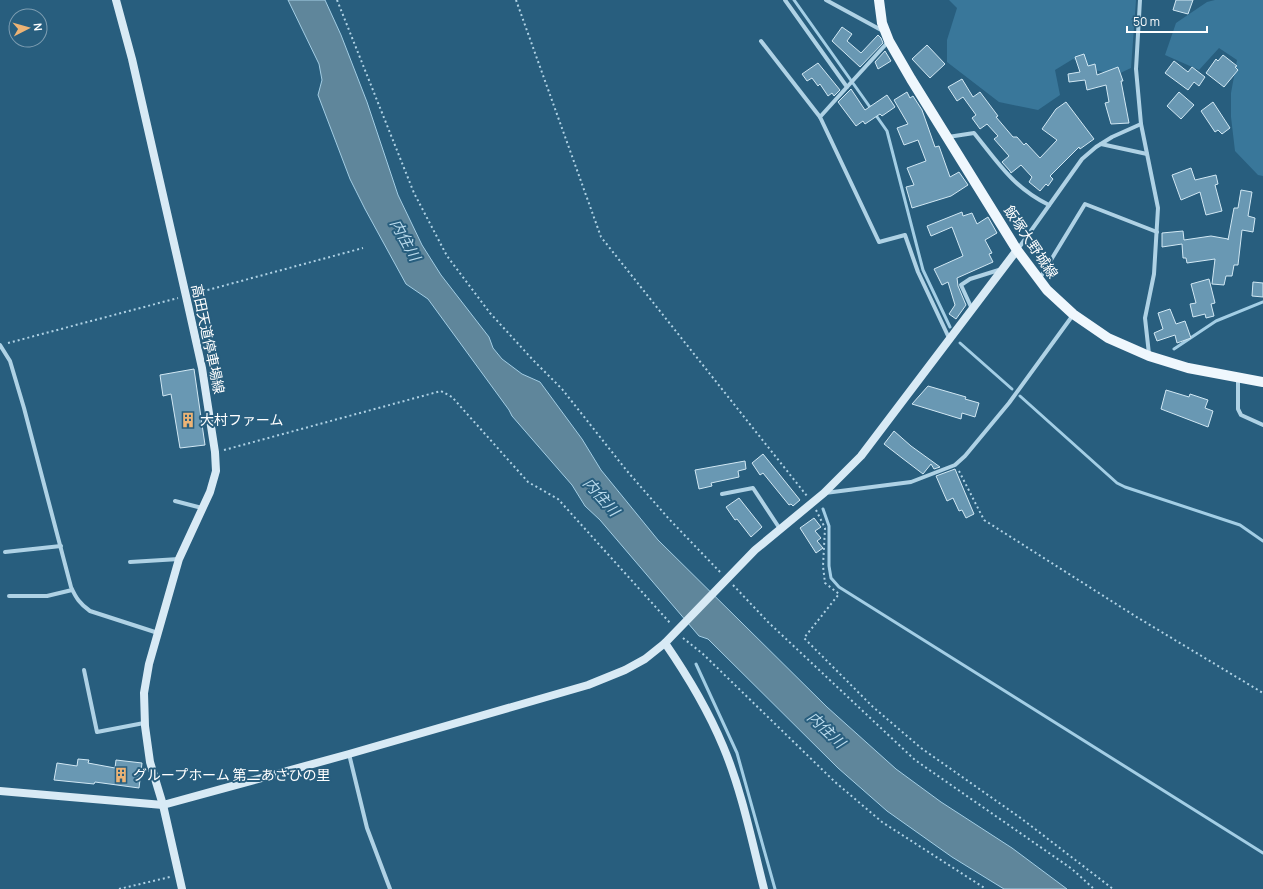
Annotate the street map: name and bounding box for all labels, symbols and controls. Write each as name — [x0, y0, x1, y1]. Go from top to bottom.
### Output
north arrow — [8, 8, 48, 48]
scale bar — [1127, 8, 1207, 34]
text: 50 m — [1133, 13, 1160, 30]
text: N — [31, 22, 46, 32]
street label: 飯塚大野城線 — [1000, 202, 1063, 282]
water label: 内住川 — [385, 215, 426, 266]
street label: 高田天道停車場線 — [188, 282, 229, 396]
place label: 大村ファーム — [200, 410, 284, 429]
building icon: 大村ファーム — [179, 411, 197, 429]
water label: 内住川 — [579, 473, 626, 522]
water label: 内住川 — [803, 707, 851, 754]
place label: グループホーム 第二あさひの里 — [133, 765, 331, 784]
building icon: グループホーム 第二あさひの里 — [112, 766, 130, 784]

